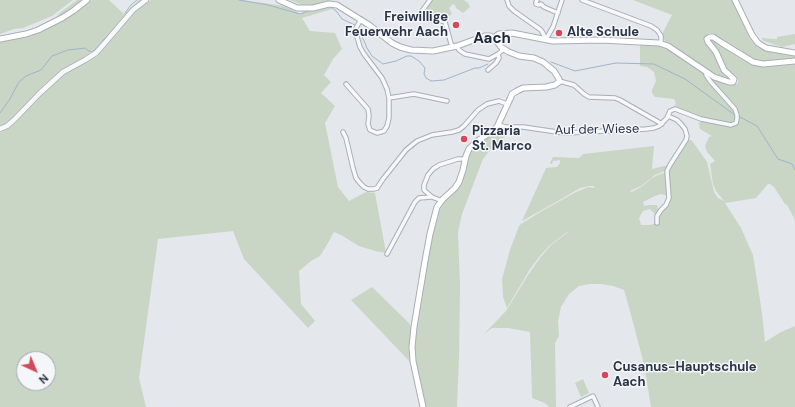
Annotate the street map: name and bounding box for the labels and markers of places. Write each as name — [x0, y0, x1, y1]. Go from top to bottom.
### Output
place label: Freiwillige Feuerwehr Aach — [345, 10, 448, 41]
marker: Freiwillige Feuerwehr Aach — [451, 20, 461, 30]
place label: Alte Schule — [567, 25, 639, 41]
marker: Alte Schule — [554, 28, 564, 38]
place label: Pizzaria St. Marco — [472, 124, 532, 155]
marker: Pizzaria St. Marco — [459, 134, 469, 144]
place label: Cusanus-Hauptschule Aach — [613, 360, 757, 391]
marker: Cusanus-Hauptschule Aach — [600, 370, 610, 380]

